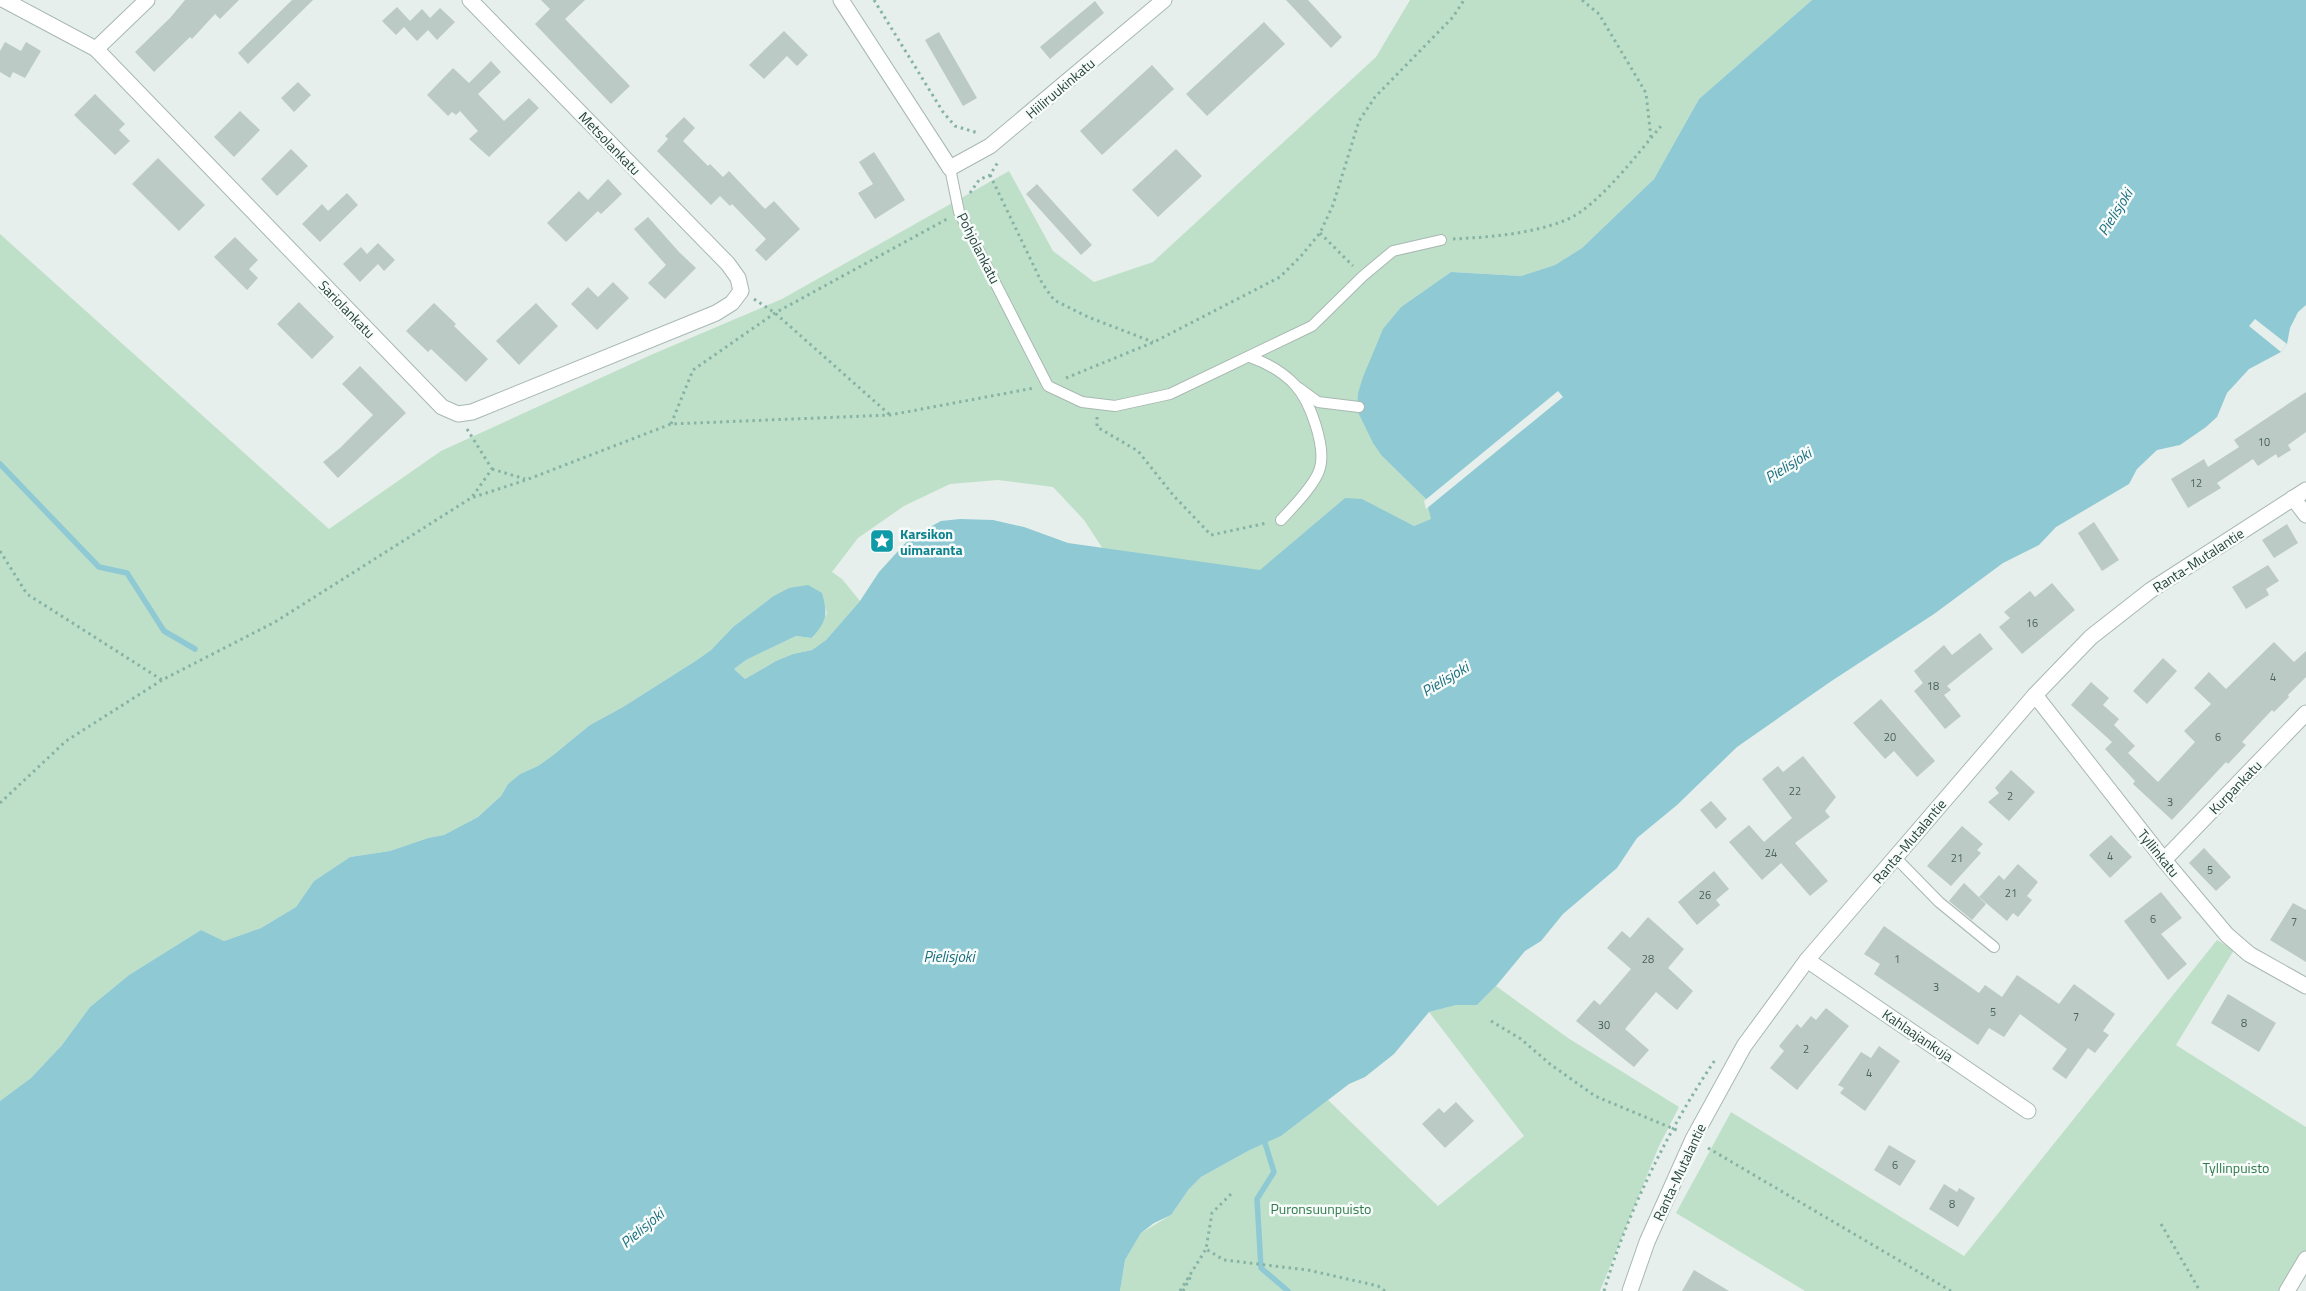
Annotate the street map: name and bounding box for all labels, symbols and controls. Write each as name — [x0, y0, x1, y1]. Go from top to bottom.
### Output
street label: Hiiliruukinkatu — [1021, 53, 1099, 123]
street label: Metsolankatu — [574, 106, 646, 180]
water label: Pielisjoki — [2092, 183, 2139, 240]
street label: Pohjolankatu — [952, 209, 1006, 287]
street label: Sariolankatu — [314, 275, 380, 343]
house number: 10 — [2258, 434, 2270, 450]
water label: Pielisjoki — [1760, 441, 1817, 488]
house number: 12 — [2190, 475, 2202, 491]
place label: Karsikon uimaranta — [900, 523, 963, 560]
street label: Ranta-Mutalantie — [2148, 523, 2248, 597]
place icon: Karsikon uimaranta — [869, 528, 895, 554]
house number: 16 — [2026, 615, 2038, 631]
water label: Pielisjoki — [1417, 655, 1475, 702]
house number: 4 — [2270, 669, 2276, 685]
house number: 18 — [1927, 678, 1939, 694]
house number: 20 — [1884, 729, 1896, 745]
house number: 6 — [2215, 729, 2221, 745]
street label: Kurpankatu — [2204, 755, 2266, 819]
house number: 22 — [1789, 783, 1801, 799]
house number: 2 — [2007, 788, 2013, 804]
street label: Ranta-Mutalantie — [1867, 794, 1951, 888]
house number: 3 — [2167, 794, 2173, 810]
street label: Tyllinkatu — [2133, 825, 2185, 881]
house number: 24 — [1765, 845, 1777, 861]
house number: 4 — [2107, 848, 2113, 864]
house number: 21 — [1951, 850, 1963, 866]
house number: 5 — [2207, 862, 2213, 878]
house number: 21 — [2005, 885, 2017, 901]
house number: 26 — [1699, 887, 1711, 903]
house number: 6 — [2150, 911, 2156, 927]
house number: 7 — [2291, 914, 2297, 930]
water label: Pielisjoki — [923, 945, 977, 968]
house number: 28 — [1642, 951, 1654, 967]
house number: 1 — [1894, 951, 1900, 967]
house number: 3 — [1933, 979, 1939, 995]
street label: Kahlaajankuja — [1878, 1003, 1958, 1067]
house number: 5 — [1990, 1004, 1996, 1020]
house number: 7 — [2073, 1009, 2079, 1025]
house number: 8 — [2241, 1015, 2247, 1031]
house number: 30 — [1598, 1017, 1610, 1033]
house number: 2 — [1803, 1041, 1809, 1057]
house number: 4 — [1866, 1065, 1872, 1081]
street label: Ranta-Mutalantie — [1647, 1120, 1711, 1224]
house number: 6 — [1892, 1157, 1898, 1173]
park label: Tyllinpuisto — [2203, 1157, 2269, 1178]
house number: 8 — [1949, 1196, 1955, 1212]
park label: Puronsuunpuisto — [1271, 1198, 1371, 1219]
water label: Pielisjoki — [615, 1201, 670, 1253]

